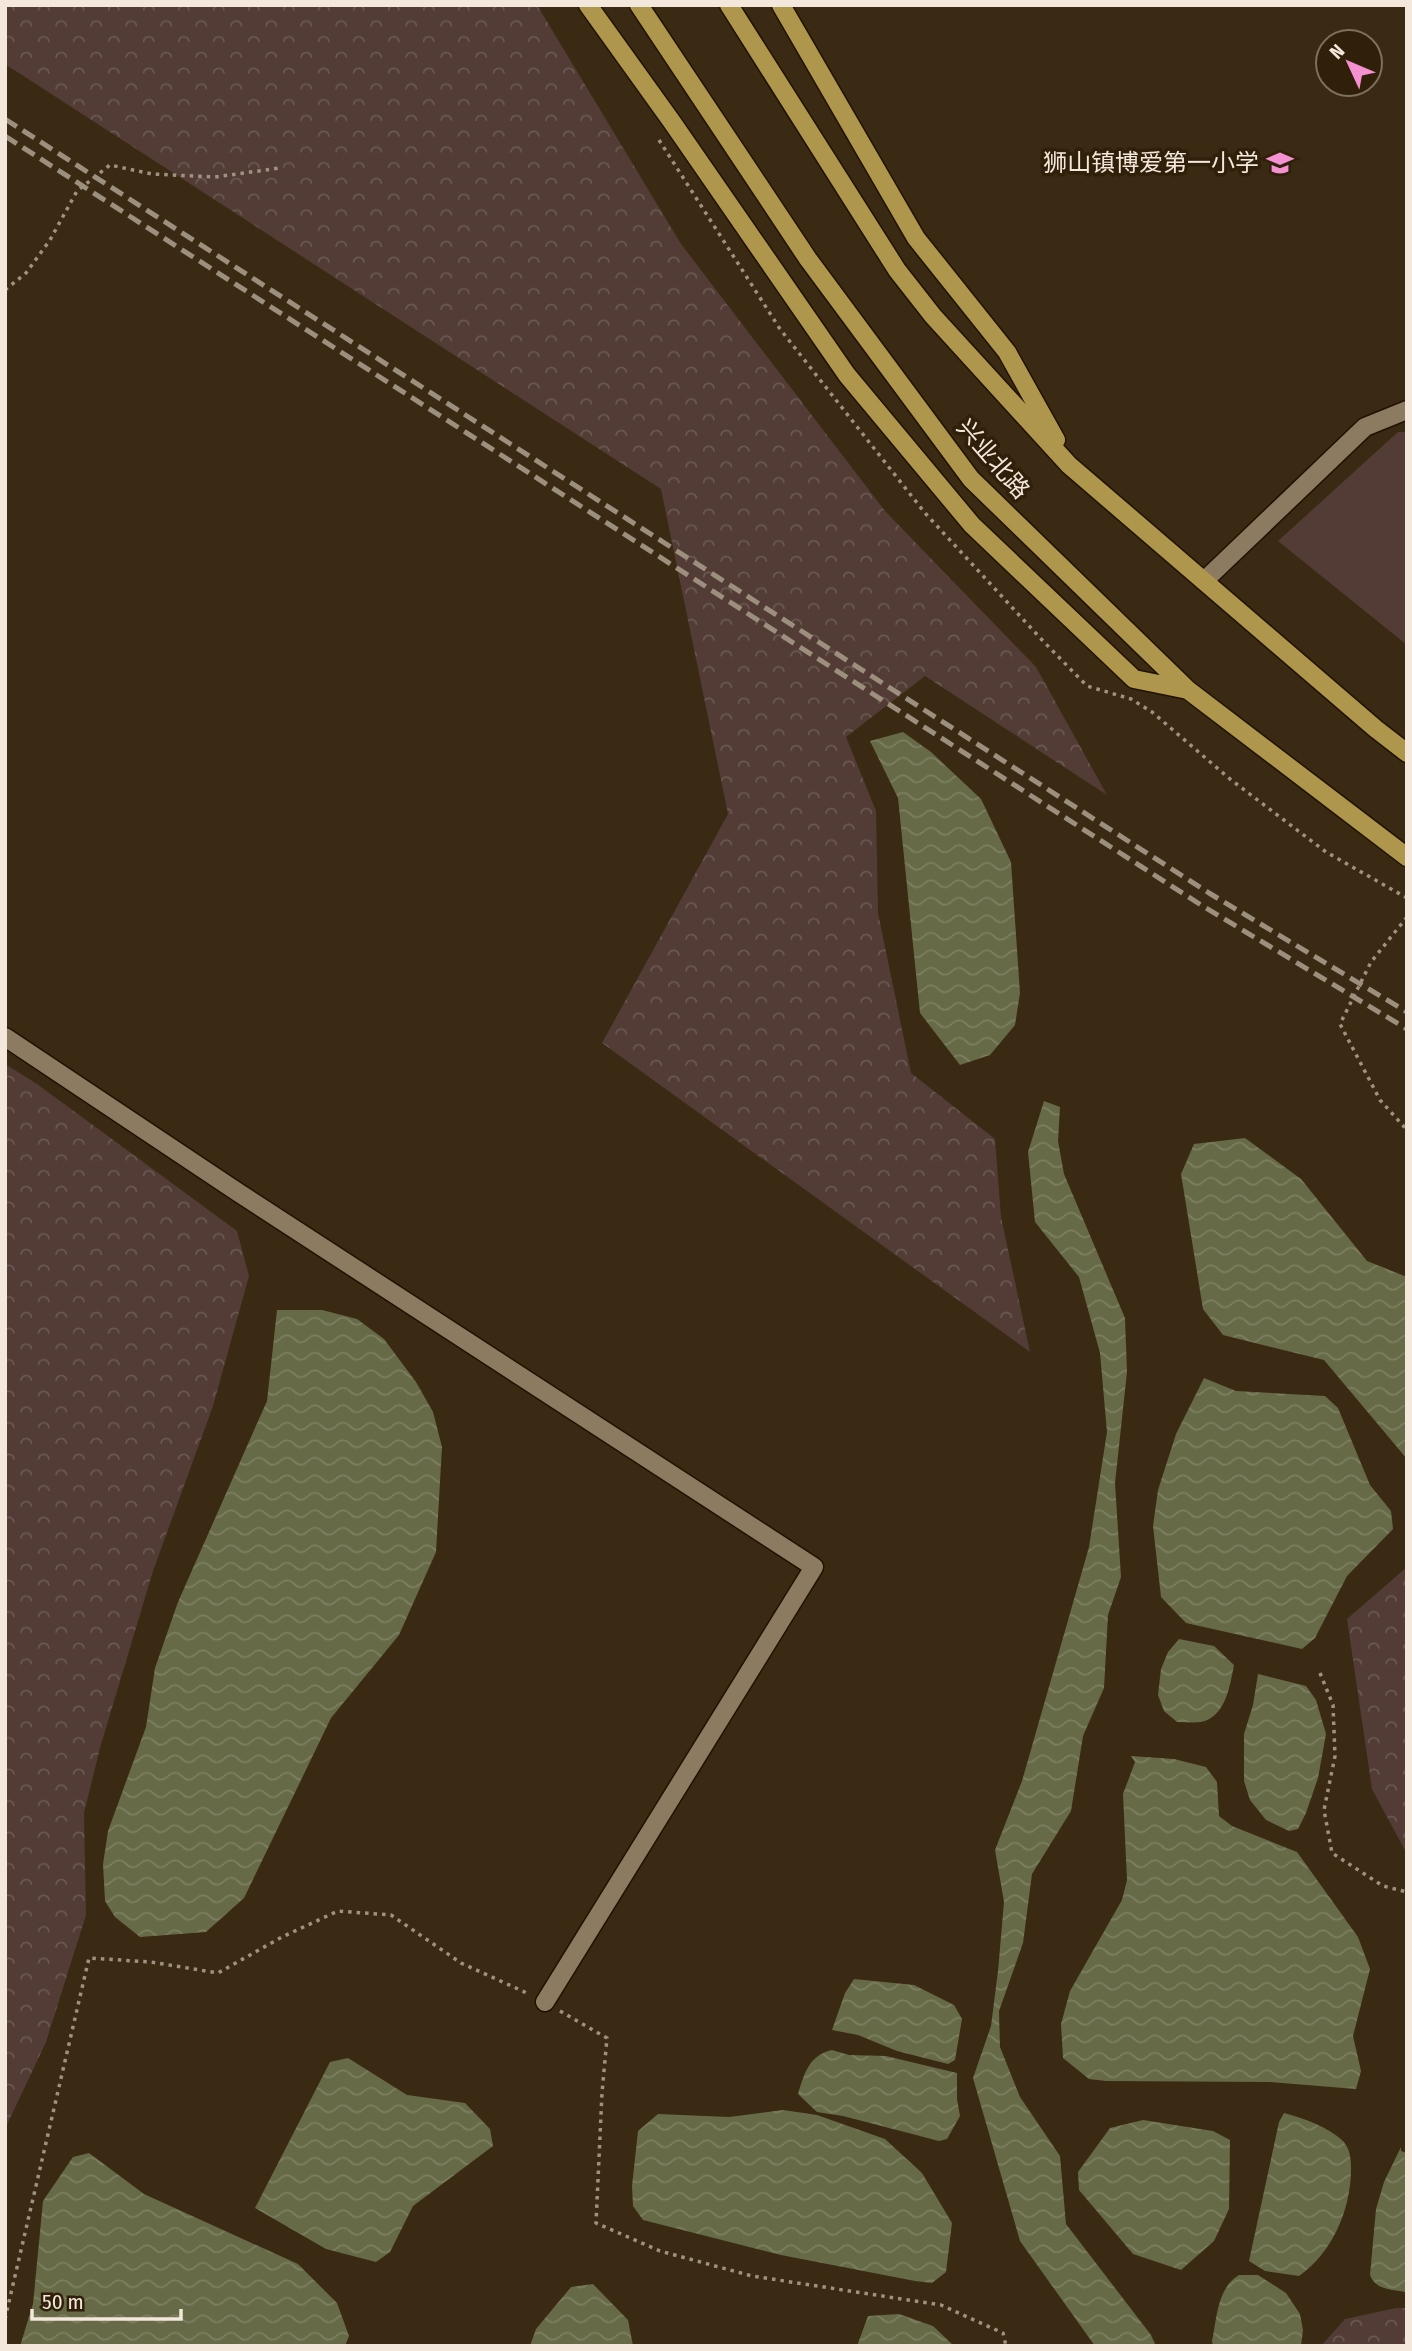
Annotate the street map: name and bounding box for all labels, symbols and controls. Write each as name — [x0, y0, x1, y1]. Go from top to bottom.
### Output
north arrow — [1314, 28, 1384, 98]
text: N — [1325, 39, 1349, 64]
school or university icon: 狮山镇博爱第一小学 — [1265, 148, 1295, 178]
place label: 狮山镇博爱第一小学 — [1043, 149, 1259, 177]
street label: 兴业北路 — [951, 414, 1035, 504]
scale bar — [32, 2278, 180, 2322]
text: 50 m — [42, 2289, 84, 2315]

